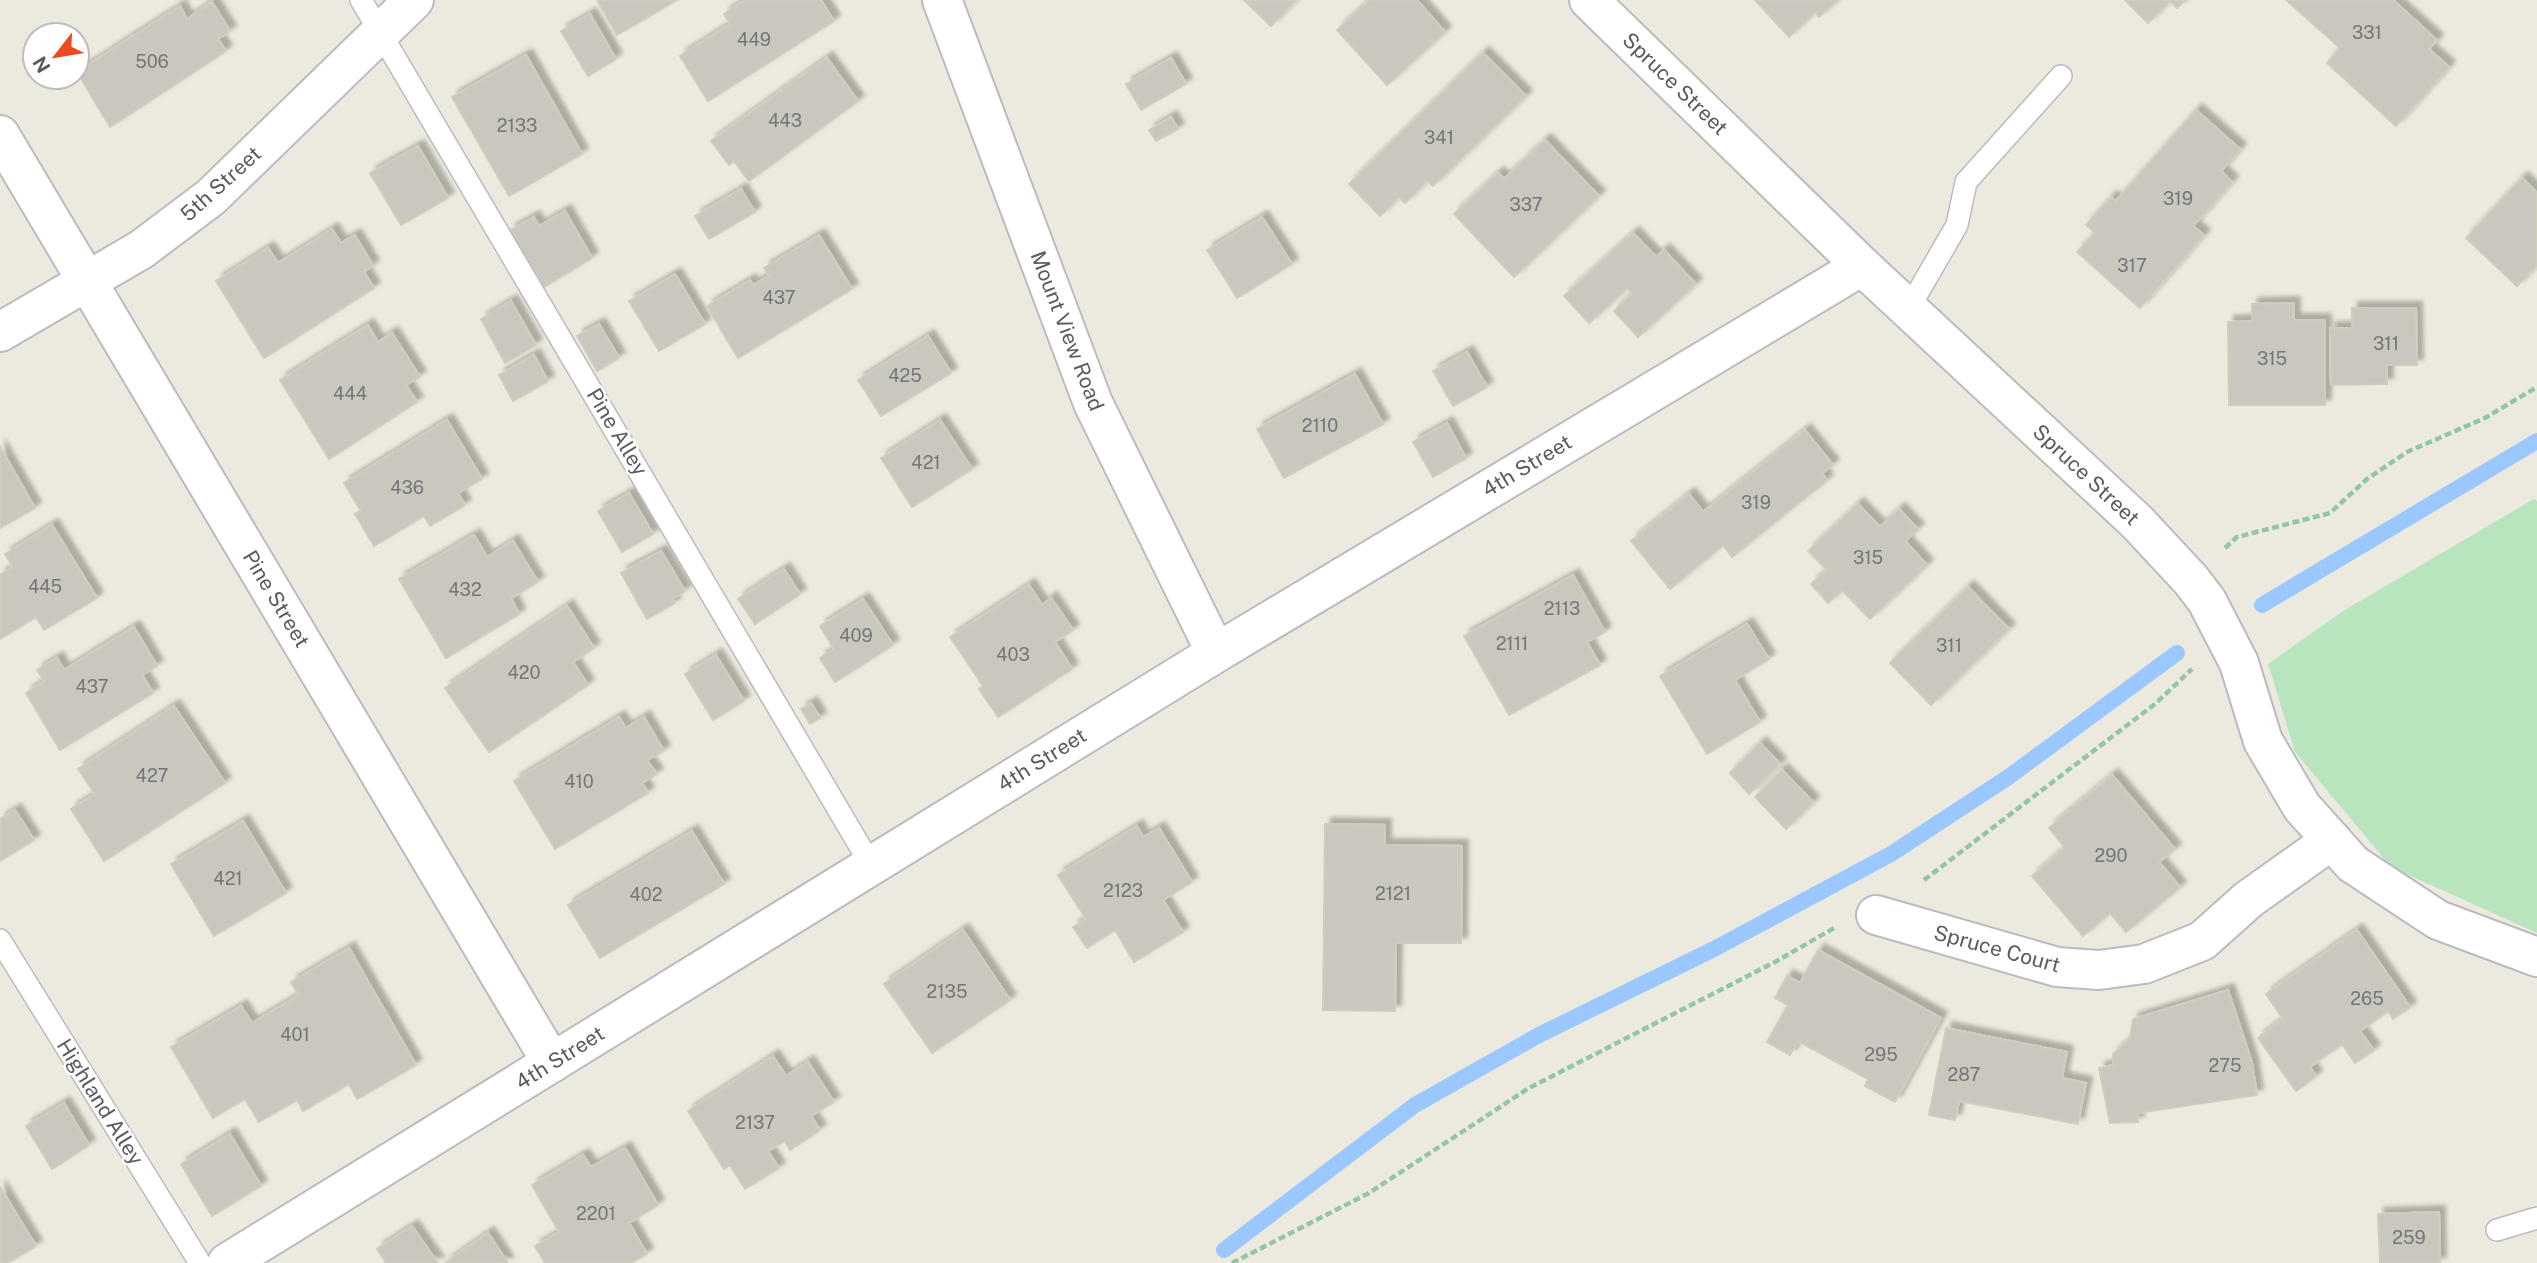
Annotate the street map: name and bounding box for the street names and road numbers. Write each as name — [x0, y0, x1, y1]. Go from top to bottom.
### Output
street label: Spruce Street — [1618, 27, 1733, 140]
street label: 5th Street — [175, 141, 266, 226]
street label: Mount View Road — [1025, 247, 1109, 414]
street label: Pine Alley — [582, 384, 653, 480]
street label: Spruce Street — [2028, 419, 2145, 530]
street label: 4th Street — [1477, 429, 1576, 502]
street label: Pine Street — [238, 546, 315, 652]
street label: 4th Street — [993, 723, 1091, 797]
street label: Spruce Court — [1931, 920, 2063, 977]
street label: 4th Street — [511, 1021, 609, 1095]
street label: Highland Alley — [52, 1034, 149, 1169]

